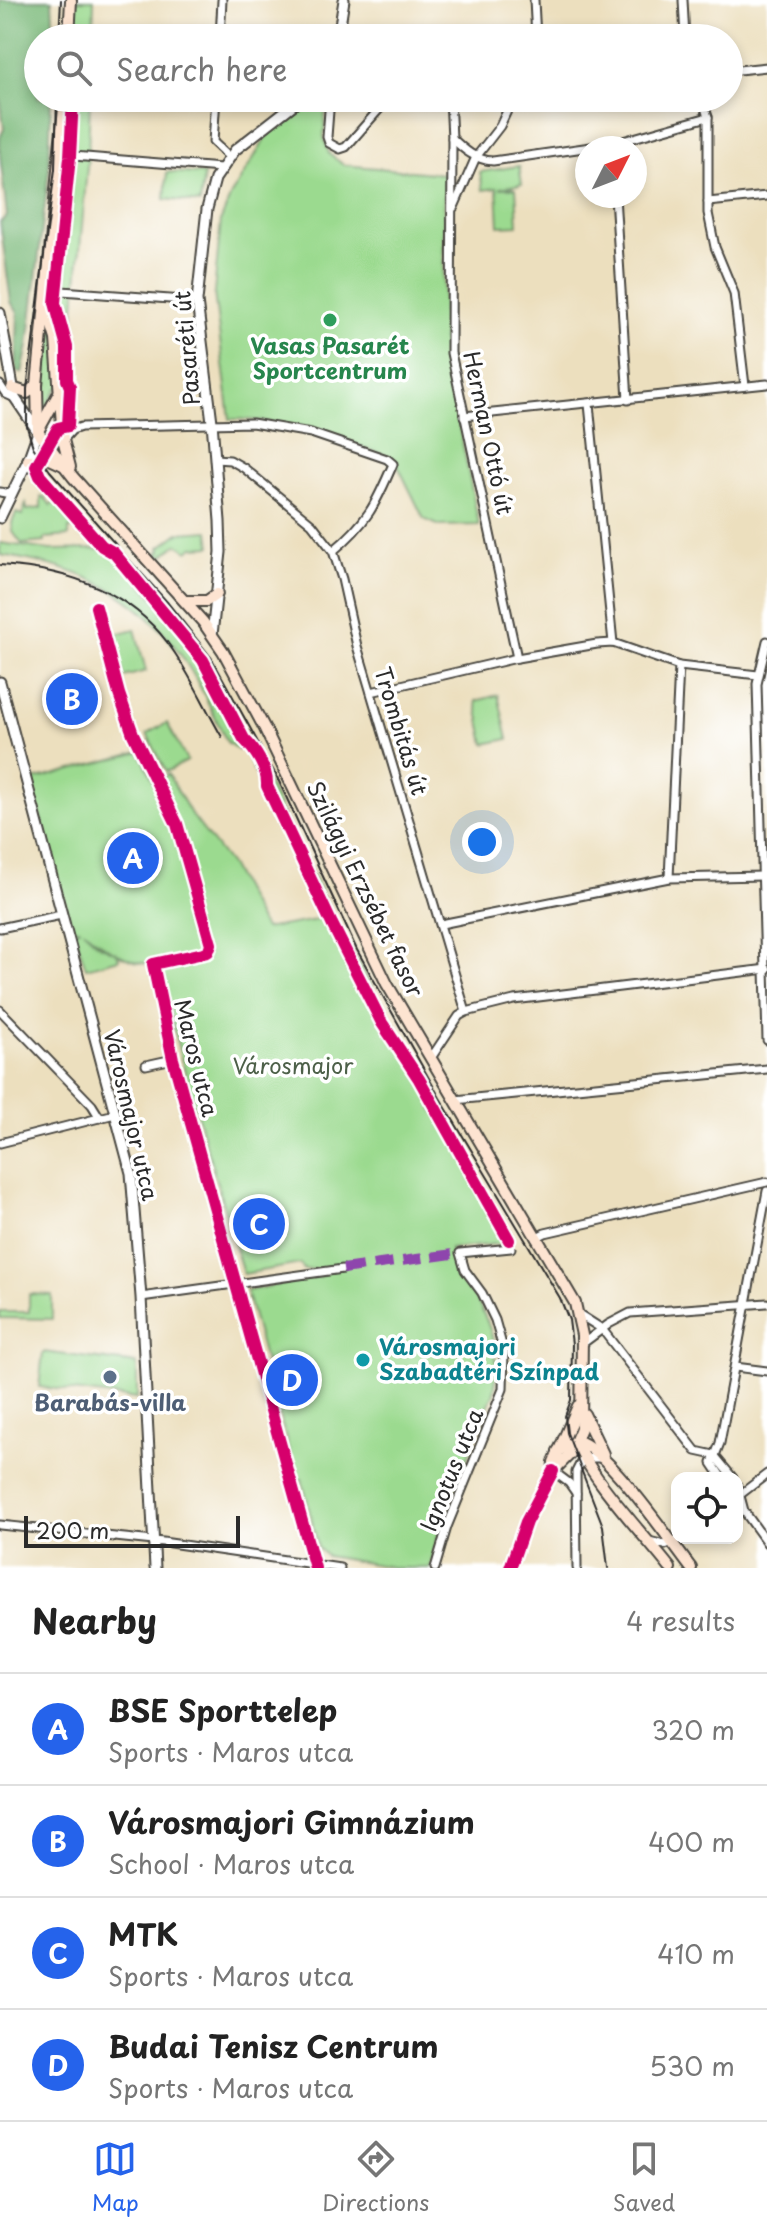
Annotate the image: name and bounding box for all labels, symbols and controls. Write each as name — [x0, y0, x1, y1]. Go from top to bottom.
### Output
search box — [24, 24, 743, 112]
icon: search — [52, 46, 96, 90]
text: Search here — [116, 46, 288, 91]
north arrow — [575, 136, 647, 208]
street label: Pasaréti út — [164, 290, 207, 407]
marker: Vasas Pasarét Sportcentrum — [321, 311, 339, 329]
place label: Vasas Pasarét Sportcentrum — [250, 328, 410, 386]
street label: Herman Ottó út — [456, 348, 523, 517]
street label: Trombitás út — [367, 662, 438, 799]
pin: B — [46, 669, 98, 729]
street label: Szilágyi Erzsébet fasor — [300, 775, 433, 1003]
your location — [462, 822, 502, 862]
pin: A — [107, 828, 159, 888]
street label: Maros utca — [167, 995, 228, 1120]
street label: Városmajor utca — [97, 1026, 168, 1204]
park label: Városmajor — [233, 1048, 354, 1081]
pin: C — [233, 1194, 285, 1254]
place label: Városmajori Szabadtéri Színpad — [379, 1329, 600, 1387]
pin: D — [266, 1350, 318, 1410]
marker: Városmajori Szabadtéri Színpad — [354, 1351, 372, 1369]
marker: Barabás-villa — [101, 1368, 119, 1386]
place label: Barabás-villa — [34, 1385, 186, 1418]
street label: Ignotus utca — [411, 1403, 490, 1536]
map controls — [671, 1472, 743, 1544]
button: locate — [671, 1472, 743, 1544]
scale bar — [24, 1512, 240, 1548]
text: 200 m — [36, 1513, 109, 1546]
text: Nearby — [32, 1594, 157, 1646]
text: 4 results — [626, 1601, 735, 1640]
text: BSE Sporttelep — [108, 1687, 337, 1732]
text: A — [48, 1710, 68, 1749]
text: 320 m — [651, 1710, 735, 1749]
text: Sports · Maros utca — [108, 1732, 353, 1771]
text: Városmajori Gimnázium — [108, 1799, 475, 1844]
text: B — [49, 1822, 67, 1861]
text: 400 m — [648, 1822, 735, 1861]
text: School · Maros utca — [108, 1844, 354, 1883]
text: MTK — [108, 1911, 178, 1956]
text: C — [48, 1934, 68, 1973]
text: 410 m — [657, 1934, 735, 1973]
text: Sports · Maros utca — [108, 1956, 353, 1995]
text: Budai Tenisz Centrum — [108, 2023, 439, 2068]
text: D — [48, 2046, 68, 2085]
text: 530 m — [649, 2046, 735, 2085]
text: Sports · Maros utca — [108, 2068, 353, 2107]
tab: Map — [92, 2137, 139, 2218]
tab: Directions — [322, 2137, 429, 2218]
tab: Saved — [613, 2137, 675, 2218]

